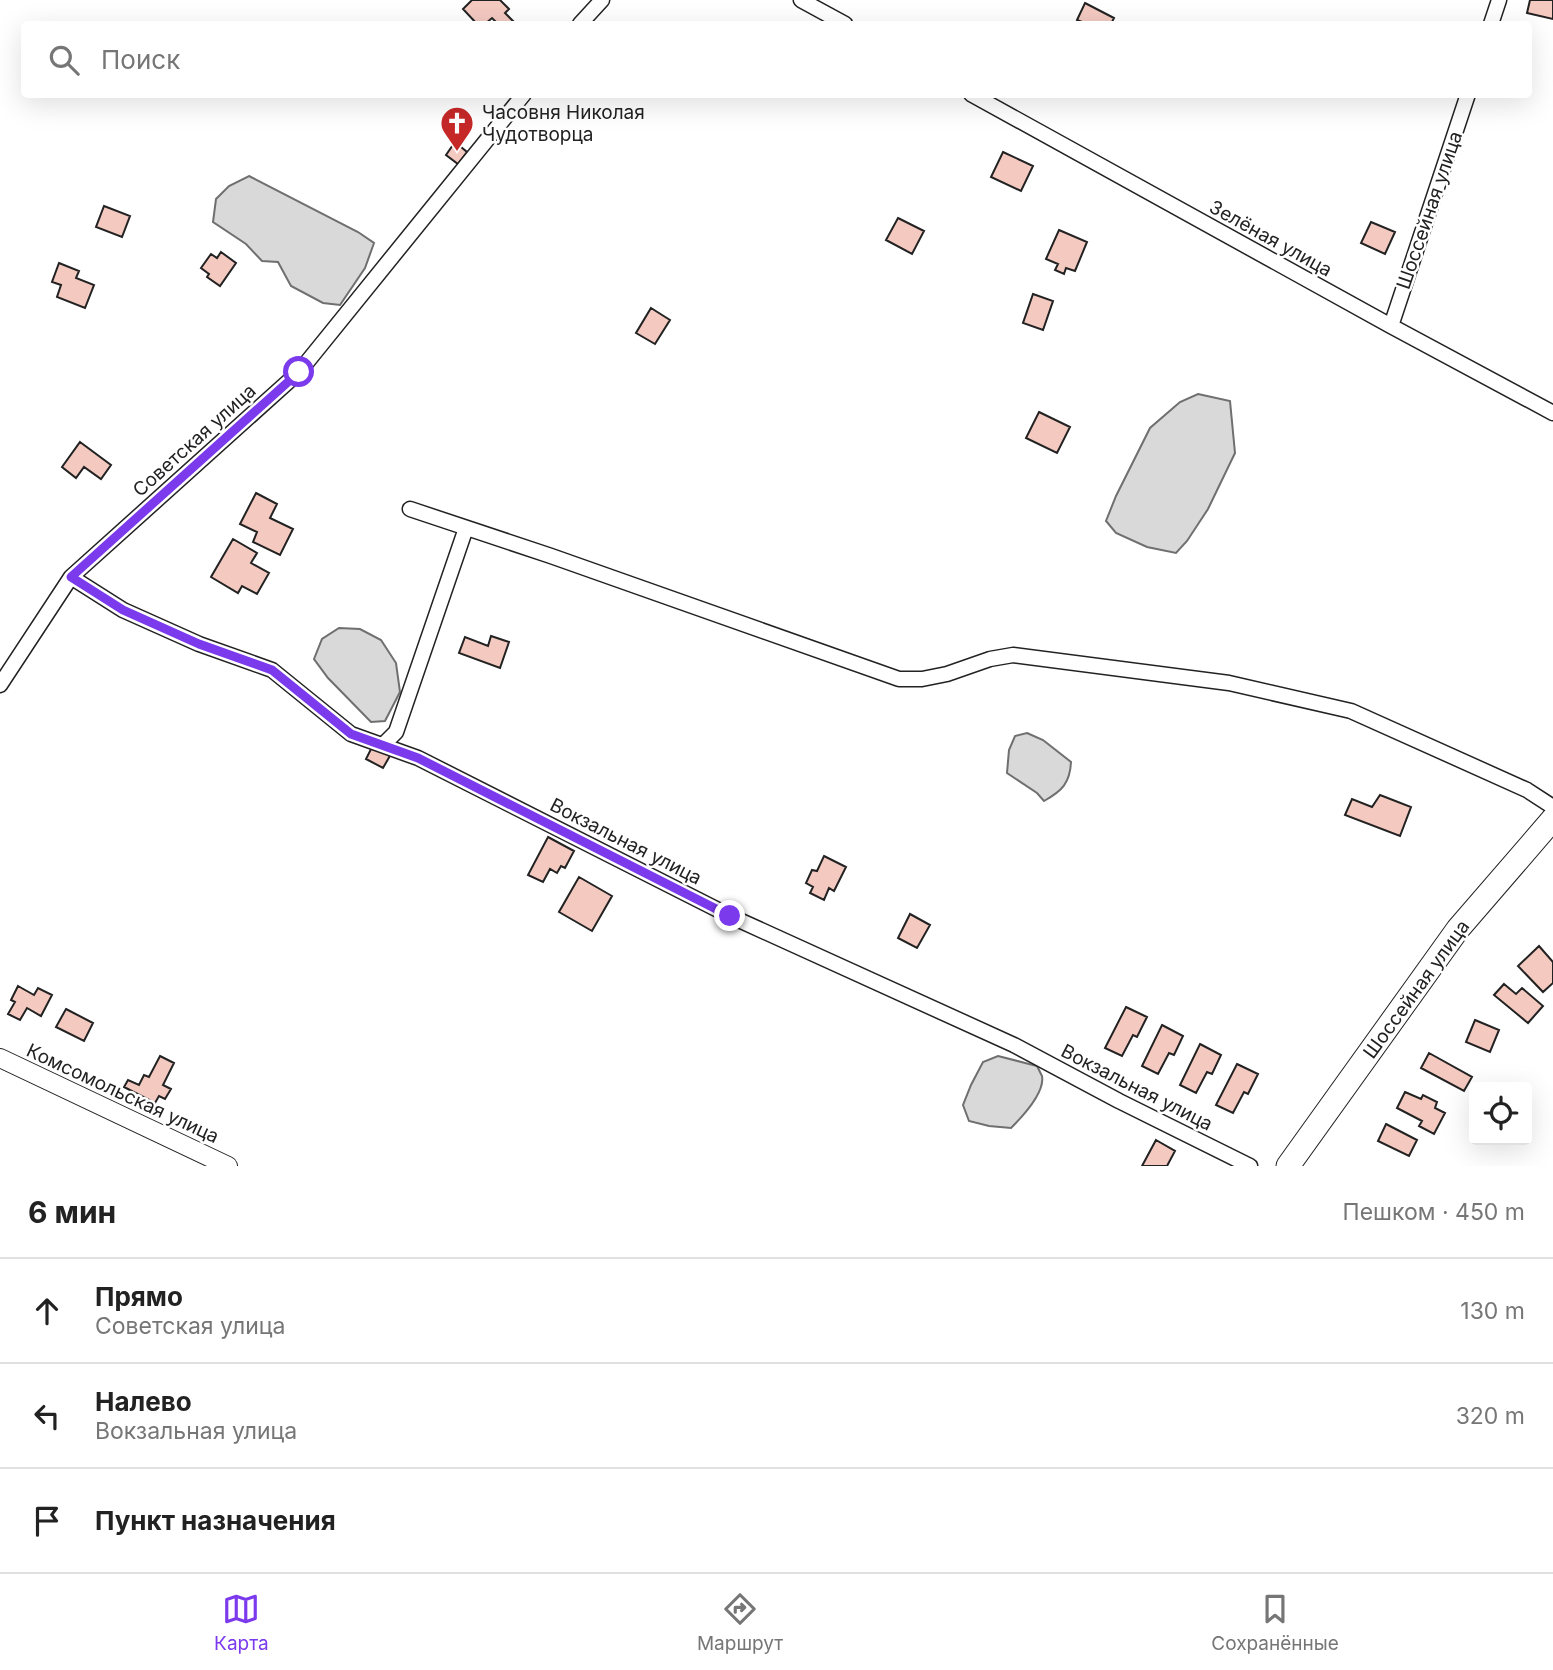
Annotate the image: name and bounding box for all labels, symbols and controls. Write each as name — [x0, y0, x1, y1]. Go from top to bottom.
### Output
search box — [21, 21, 1532, 98]
icon: search — [45, 41, 83, 79]
text: Поиск — [101, 44, 180, 75]
place label: Часовня Николая Чудотворца — [482, 101, 645, 146]
church icon: Часовня Николая Чудотворца — [438, 104, 476, 153]
street label: Шоссейная улица — [1392, 128, 1467, 292]
street label: Зелёная улица — [1205, 195, 1336, 282]
route start — [283, 356, 314, 387]
street label: Советская улица — [128, 379, 260, 502]
street label: Вокзальная улица — [546, 793, 705, 890]
route end — [714, 900, 745, 931]
street label: Шоссейная улица — [1358, 916, 1474, 1063]
street label: Комсомольская улица — [23, 1039, 223, 1148]
street label: Вокзальная улица — [1057, 1039, 1216, 1136]
map controls — [1469, 1082, 1532, 1145]
button: locate — [1469, 1082, 1532, 1145]
text: 6 мин — [28, 1194, 116, 1230]
text: Пешком · 450 m — [1343, 1198, 1525, 1226]
text: Прямо — [95, 1281, 183, 1312]
icon: ahead — [28, 1292, 66, 1330]
text: 130 m — [1460, 1297, 1525, 1325]
text: Советская улица — [95, 1312, 285, 1340]
text: Налево — [95, 1386, 192, 1417]
icon: left — [28, 1397, 66, 1435]
text: 320 m — [1456, 1402, 1525, 1430]
text: Вокзальная улица — [95, 1417, 297, 1445]
icon: arrive — [28, 1502, 66, 1540]
text: Пункт назначения — [95, 1505, 336, 1536]
tab: Карта — [214, 1590, 269, 1655]
tab: Маршрут — [697, 1590, 783, 1655]
tab: Сохранённые — [1211, 1590, 1339, 1655]

